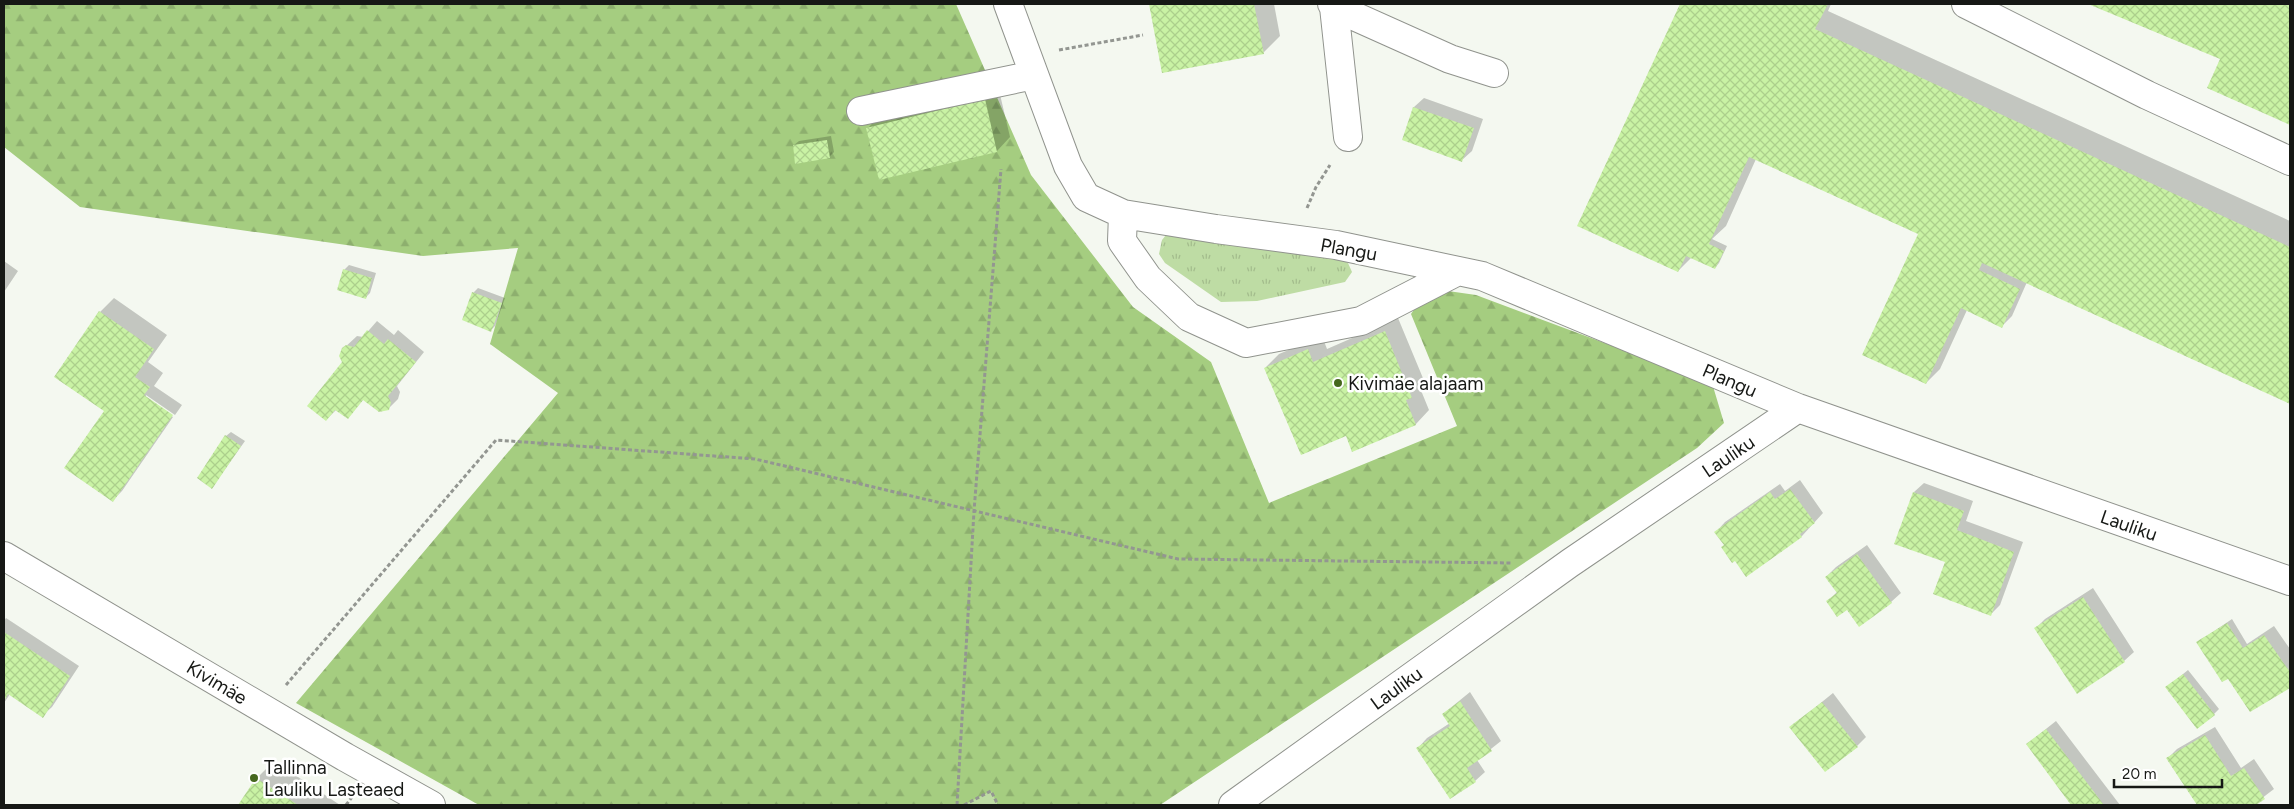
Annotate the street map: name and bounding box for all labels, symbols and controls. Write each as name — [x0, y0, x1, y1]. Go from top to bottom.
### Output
street label: Plangu — [1319, 233, 1379, 266]
street label: Plangu — [1699, 359, 1761, 402]
place label: Kivimäe alajaam — [1348, 372, 1483, 395]
marker: Kivimäe alajaam — [1332, 377, 1344, 389]
street label: Lauliku — [1698, 431, 1759, 482]
street label: Lauliku — [2097, 505, 2160, 546]
street label: Kivimäe — [182, 655, 251, 709]
street label: Lauliku — [1366, 662, 1427, 715]
place label: Tallinna Lauliku Lasteaed — [264, 756, 404, 801]
scale bar — [2114, 756, 2222, 788]
text: 20 m — [2122, 765, 2156, 783]
marker: Tallinna Lauliku Lasteaed — [248, 772, 260, 784]

